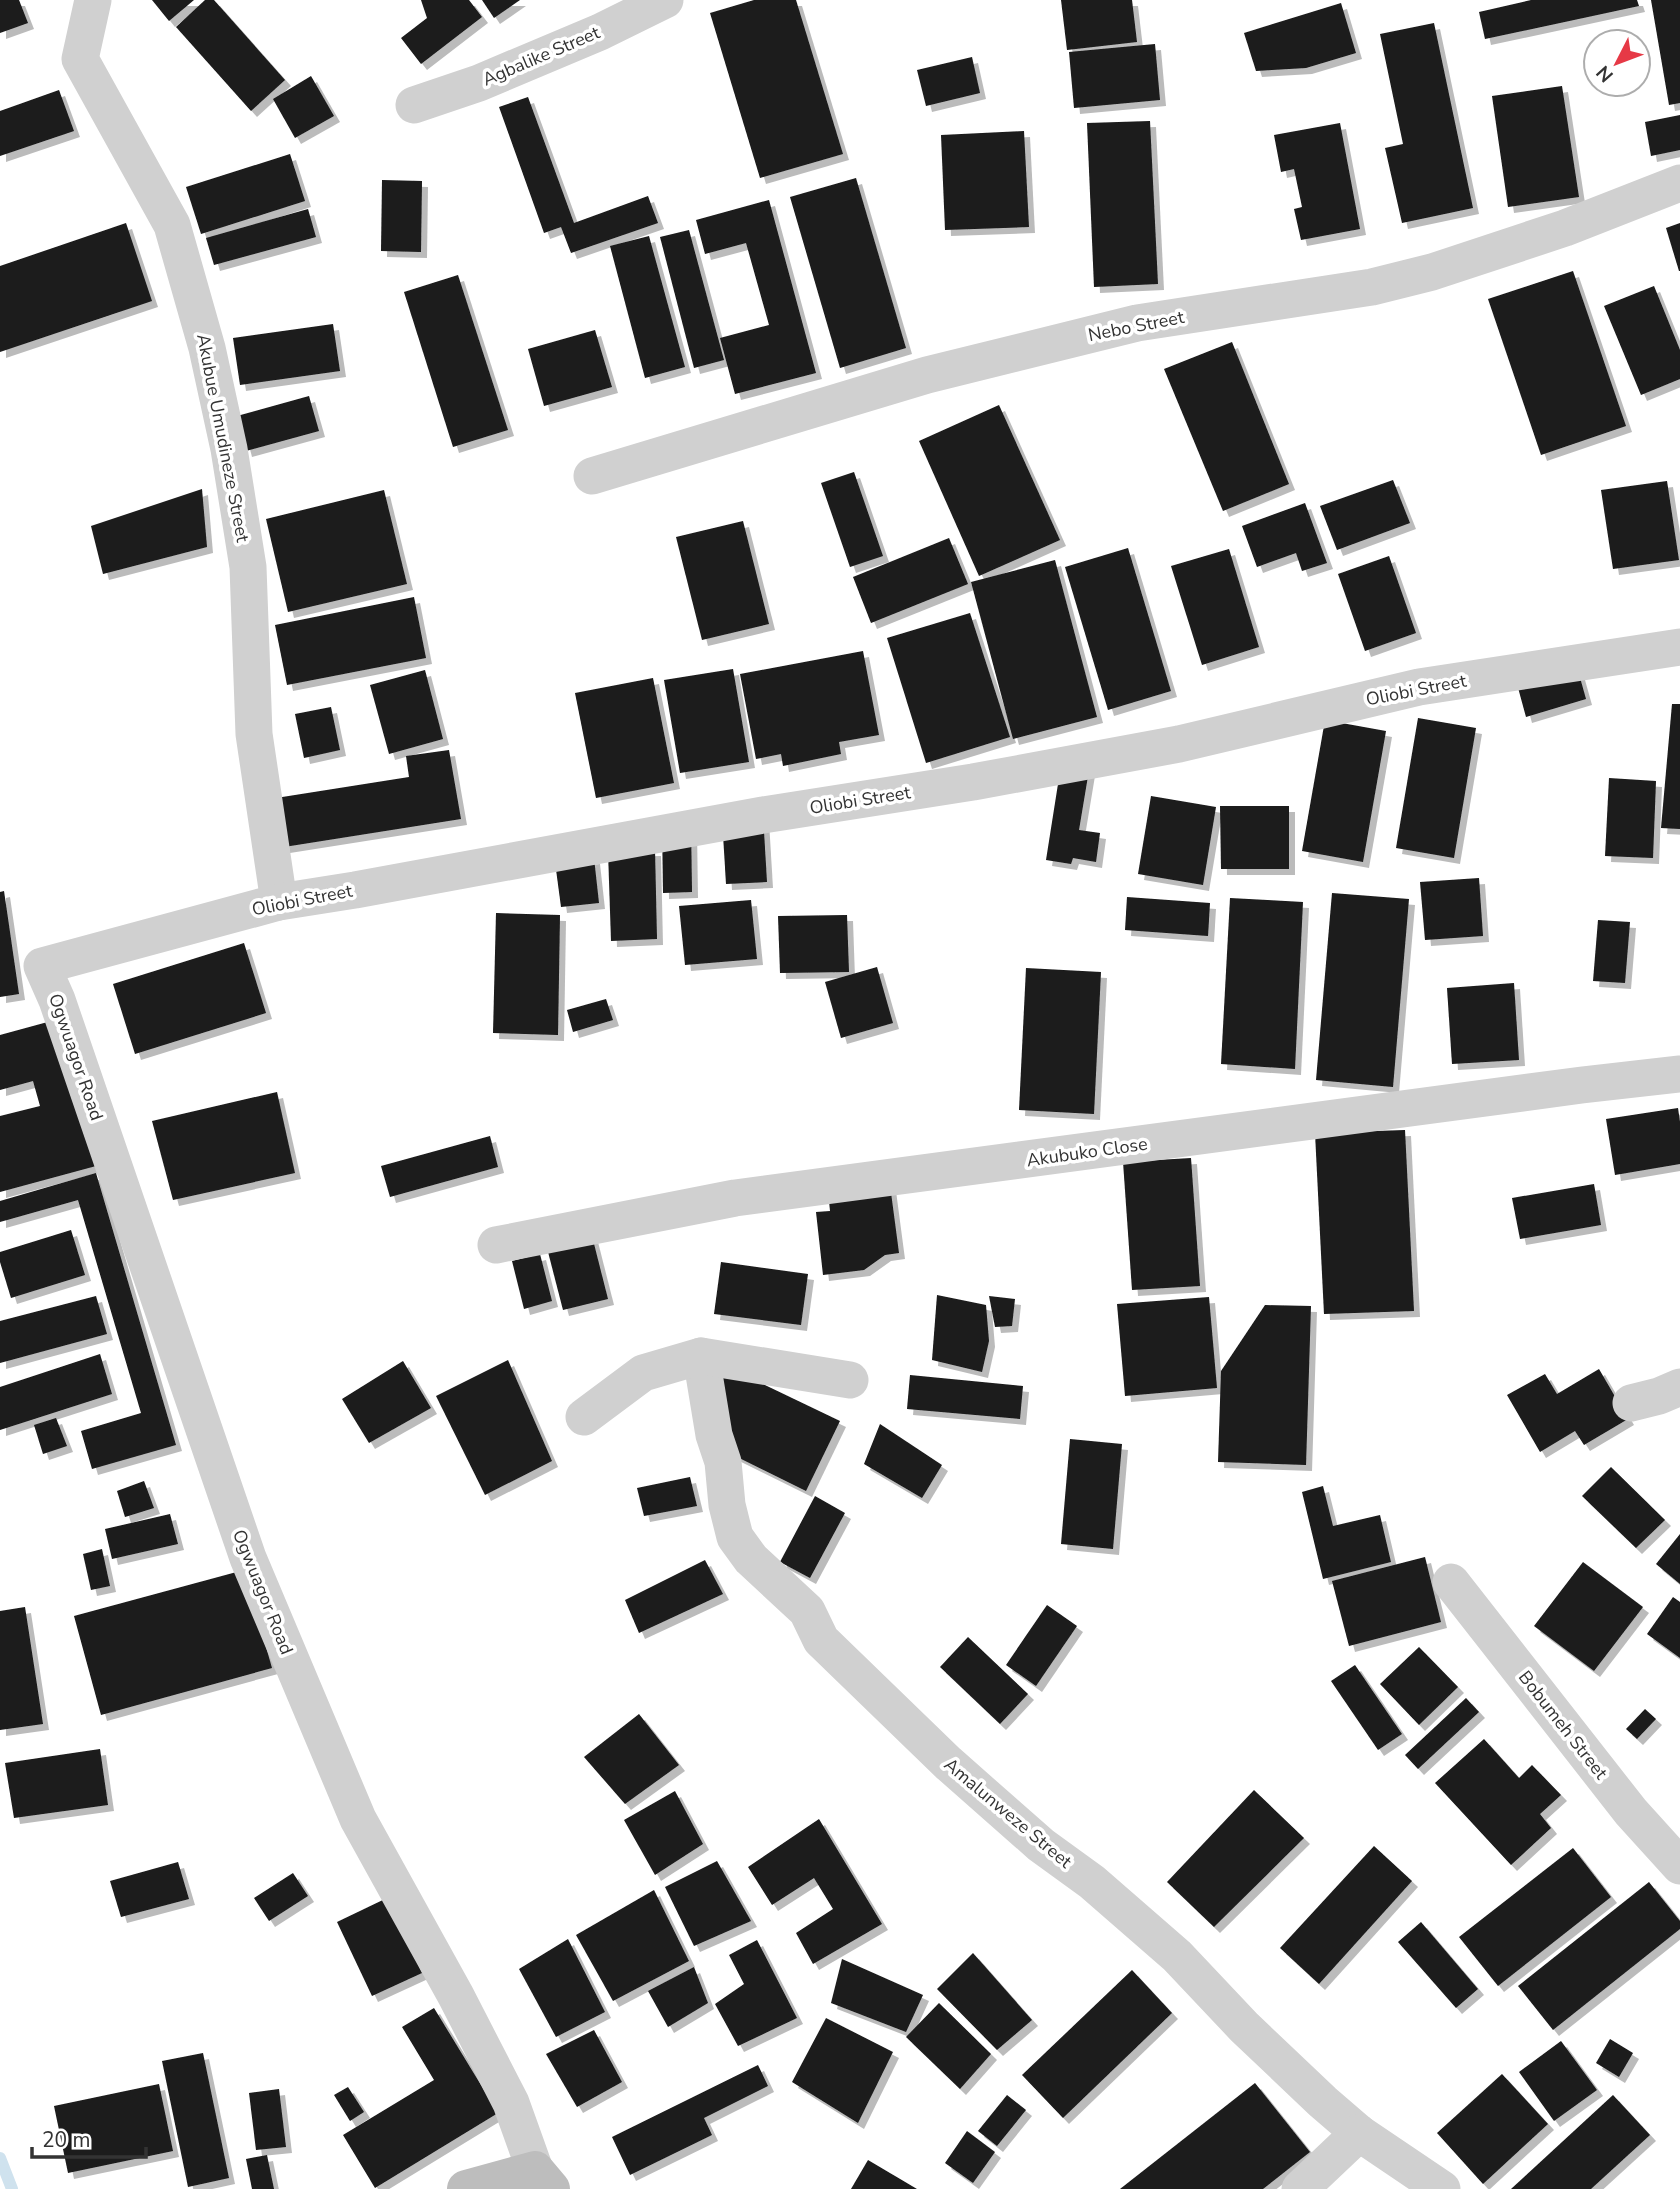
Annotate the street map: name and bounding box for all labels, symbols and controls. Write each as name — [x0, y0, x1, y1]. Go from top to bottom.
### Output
street label: Agbalike Street — [479, 20, 604, 92]
north arrow — [1582, 28, 1652, 98]
text: N — [1591, 60, 1620, 88]
street label: Nebo Street — [1086, 305, 1187, 347]
street label: Akubue Umudineze Street — [191, 332, 255, 545]
street label: Oliobi Street — [1364, 668, 1469, 711]
street label: Oliobi Street — [808, 780, 913, 820]
street label: Oliobi Street — [250, 878, 355, 921]
street label: Ogwuagor Road — [43, 990, 109, 1124]
street label: Akubuko Close — [1025, 1132, 1149, 1172]
street label: Ogwuagor Road — [227, 1526, 299, 1658]
street label: Bobumeh Street — [1513, 1666, 1613, 1785]
street label: Amalunweze Street — [939, 1752, 1077, 1874]
scale bar — [32, 2116, 145, 2160]
text: 20 m — [42, 2126, 91, 2154]

